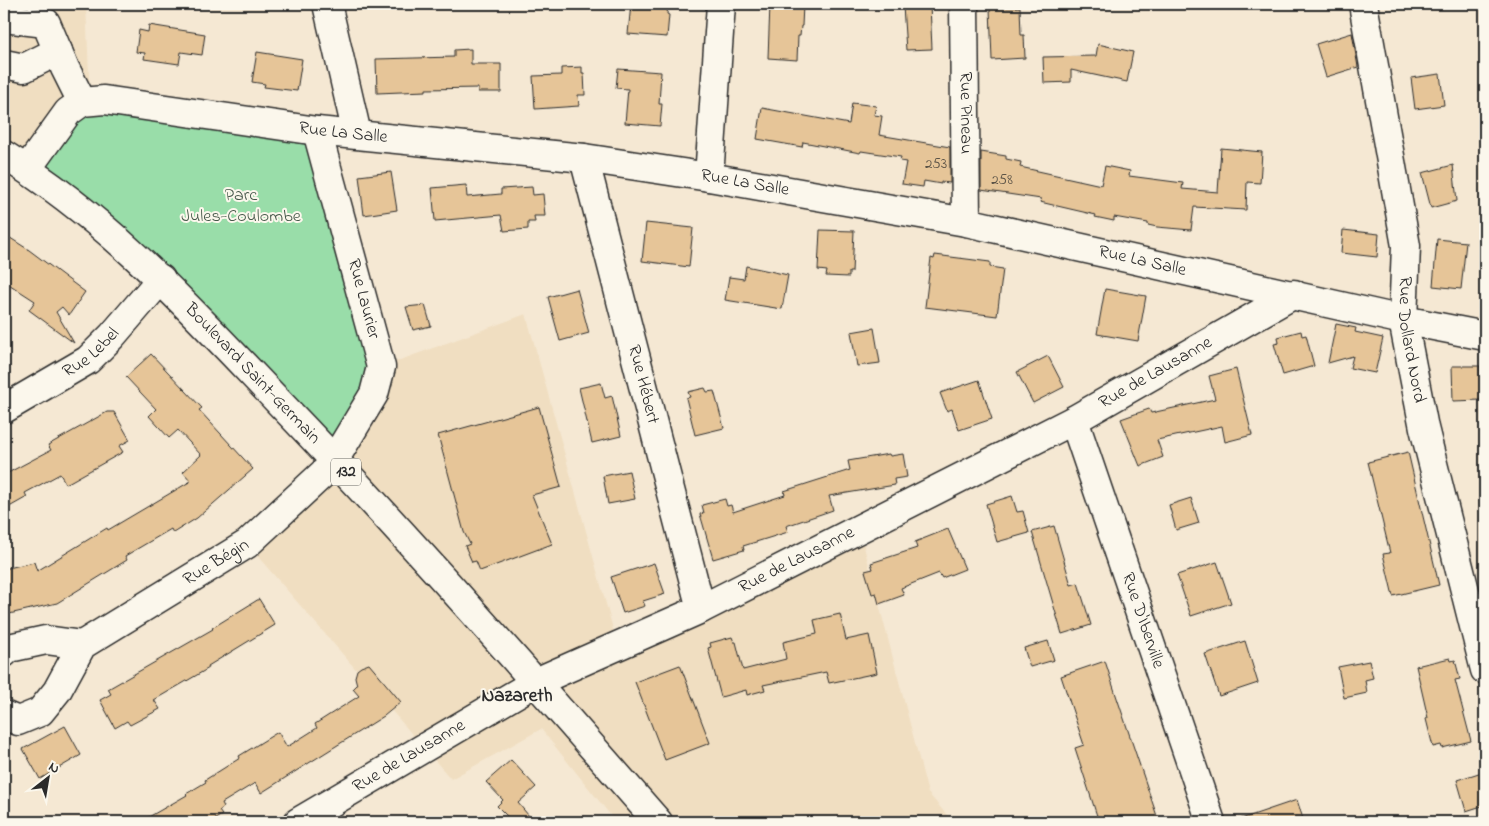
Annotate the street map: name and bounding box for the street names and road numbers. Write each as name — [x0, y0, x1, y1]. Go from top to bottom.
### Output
street label: Rue Pineau — [952, 72, 978, 154]
street label: Rue La Salle — [297, 115, 390, 151]
street label: Rue La Salle — [699, 163, 792, 204]
street label: Rue La Salle — [1096, 239, 1189, 284]
street label: Rue Laurier — [340, 256, 386, 342]
street label: Rue Dollard Nord — [1390, 276, 1432, 405]
street label: Boulevard Saint-Germain — [177, 297, 326, 451]
street label: Rue Lebel — [58, 322, 126, 385]
street label: Rue de Lausanne — [1094, 330, 1218, 416]
street label: Rue Hébert — [620, 342, 665, 427]
road number: 132 — [331, 458, 361, 486]
street label: Rue de Lausanne — [734, 520, 860, 601]
street label: Rue Bégin — [178, 532, 255, 593]
street label: Rue D'Iberville — [1114, 569, 1171, 673]
street label: Rue de Lausanne — [348, 713, 471, 800]

